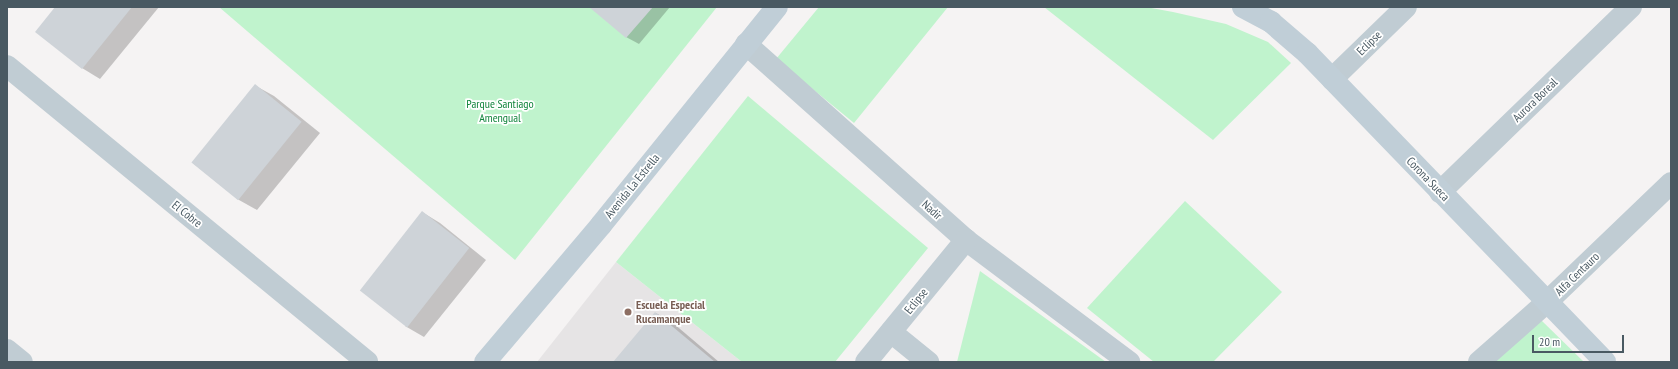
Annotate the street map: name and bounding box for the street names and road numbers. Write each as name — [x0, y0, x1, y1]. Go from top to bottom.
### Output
street label: Eclipse — [1354, 28, 1384, 58]
street label: Aurora Boreal — [1510, 75, 1560, 125]
street label: Avenida La Estrella — [602, 151, 662, 221]
street label: Corona Sueca — [1403, 154, 1453, 204]
street label: Nadir — [919, 197, 945, 223]
street label: El Cobre — [169, 198, 205, 230]
street label: Alfa Centauro — [1552, 249, 1602, 299]
street label: Eclipse — [901, 285, 931, 317]

